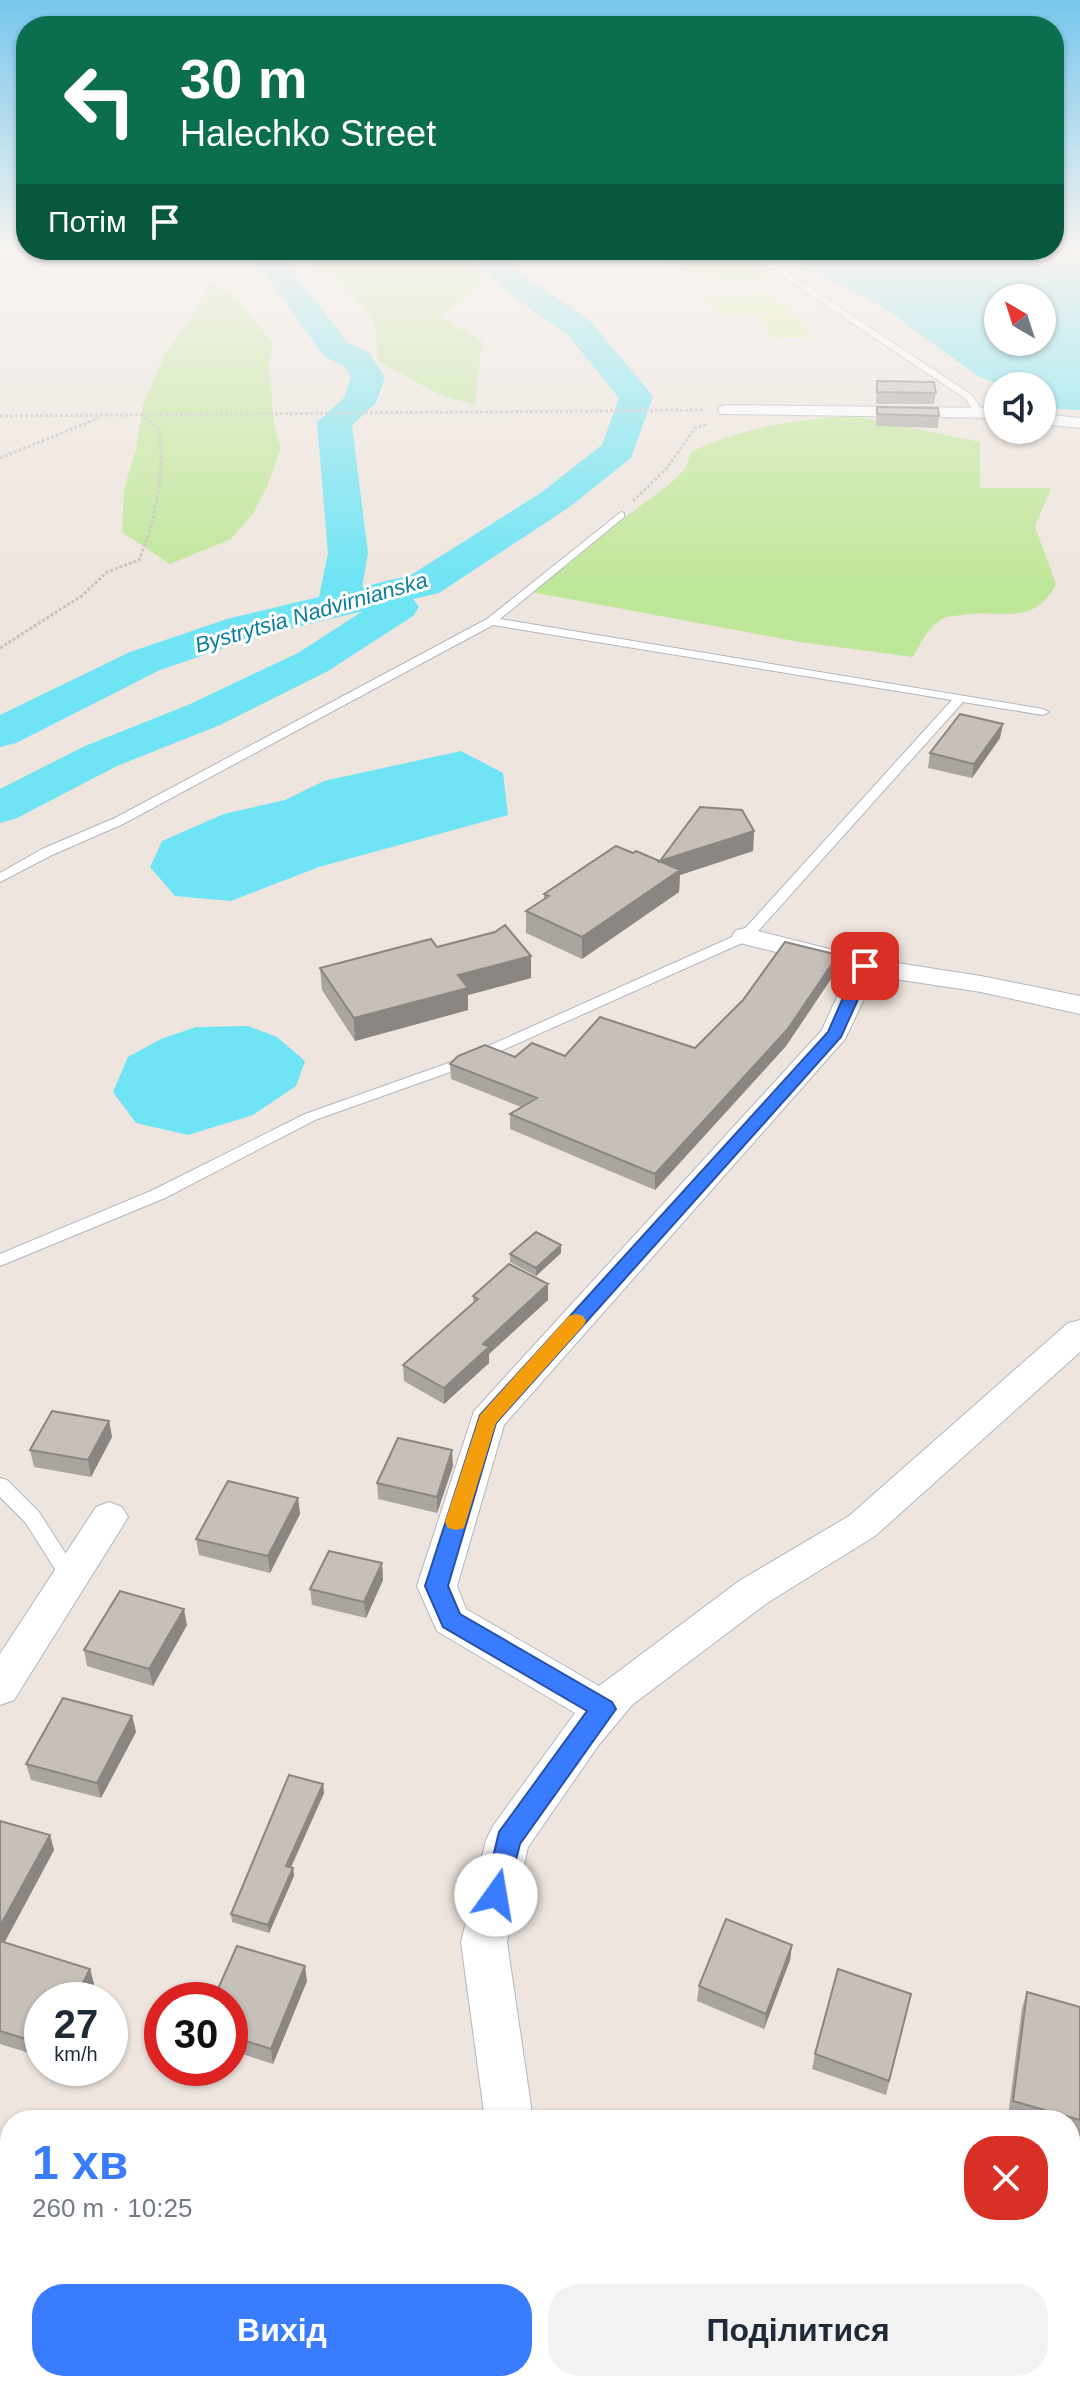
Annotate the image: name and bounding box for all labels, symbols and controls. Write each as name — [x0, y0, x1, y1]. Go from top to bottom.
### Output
text: 30 m — [180, 47, 308, 110]
icon: left — [48, 48, 152, 152]
text: Halechko Street — [180, 113, 436, 154]
icon: arrive — [143, 200, 187, 244]
text: Потім — [48, 205, 127, 238]
north arrow — [984, 284, 1056, 356]
map controls — [984, 284, 1056, 444]
button: sound — [984, 372, 1056, 444]
water label: Bystrytsia Nadvirnianska — [192, 567, 430, 658]
pin — [831, 932, 899, 1000]
icon: arrive — [843, 944, 887, 988]
position arrow — [454, 1853, 538, 1937]
speed limit sign: 30 — [144, 1982, 248, 2086]
text: 27 — [54, 2002, 98, 2046]
text: km/h — [54, 2043, 98, 2065]
text: 1 хв — [32, 2136, 128, 2189]
button: close — [964, 2136, 1048, 2220]
text: 260 m · 10:25 — [32, 2193, 192, 2223]
button: Вихід — [32, 2284, 532, 2376]
button: Поділитися — [548, 2284, 1048, 2376]

